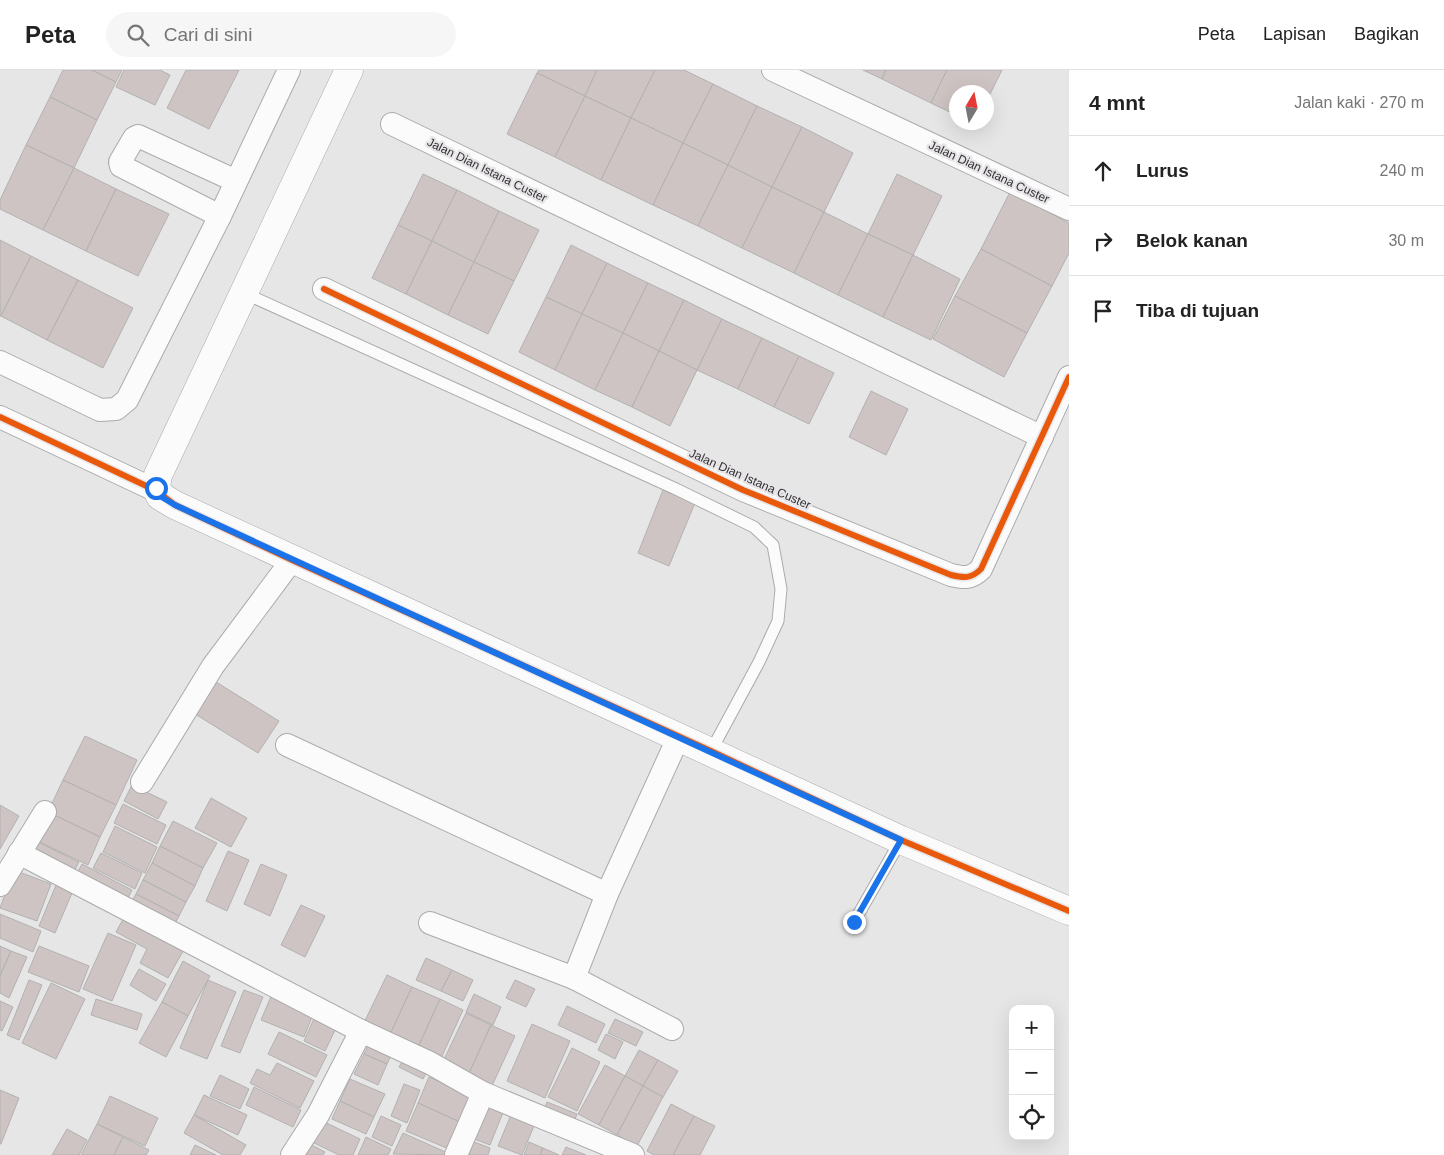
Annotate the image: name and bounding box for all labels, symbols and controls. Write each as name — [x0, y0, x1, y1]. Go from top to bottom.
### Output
search box — [106, 12, 456, 57]
text: Peta — [25, 21, 76, 48]
icon: search — [124, 21, 152, 49]
text: Cari di sini — [164, 24, 252, 45]
text: Peta — [1198, 24, 1235, 44]
text: Lapisan — [1263, 24, 1326, 44]
text: Bagikan — [1354, 24, 1419, 44]
north arrow — [949, 85, 994, 130]
text: 4 mnt — [1089, 91, 1145, 114]
text: Jalan kaki · 270 m — [1294, 94, 1424, 111]
street label: Jalan Dian Istana Custer — [425, 135, 549, 205]
street label: Jalan Dian Istana Custer — [926, 138, 1052, 206]
icon: ahead — [1089, 157, 1117, 185]
text: Lurus — [1136, 160, 1189, 181]
text: 240 m — [1380, 162, 1424, 179]
icon: right — [1089, 227, 1117, 255]
text: Belok kanan — [1136, 230, 1248, 251]
text: 30 m — [1388, 232, 1424, 249]
icon: arrive — [1089, 297, 1117, 325]
text: Tiba di tujuan — [1136, 300, 1259, 321]
street label: Jalan Dian Istana Custer — [687, 446, 813, 512]
route start — [145, 477, 168, 500]
route end — [843, 911, 866, 934]
map controls — [1009, 1005, 1054, 1140]
button: + — [1009, 1005, 1054, 1050]
button: − — [1009, 1050, 1054, 1095]
button: locate — [1009, 1095, 1054, 1140]

